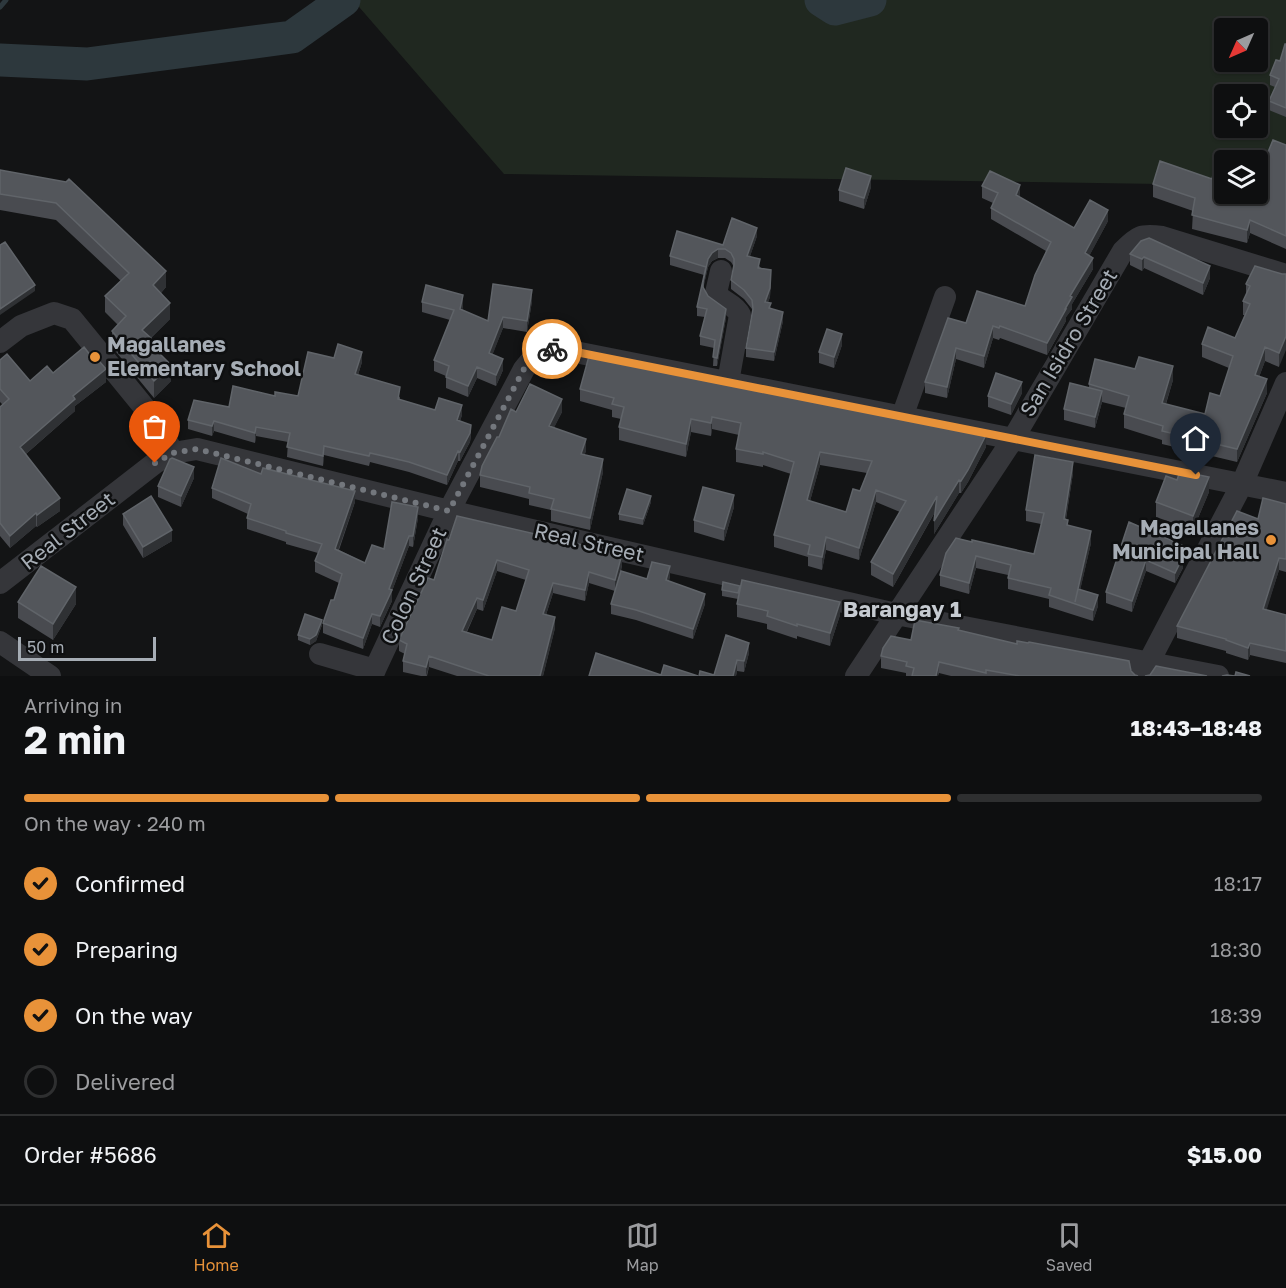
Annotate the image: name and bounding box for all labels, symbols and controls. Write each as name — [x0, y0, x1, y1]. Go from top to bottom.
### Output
north arrow — [1214, 18, 1268, 72]
map controls — [1214, 18, 1268, 204]
button: locate — [1214, 84, 1268, 138]
button: layers — [1214, 150, 1268, 204]
street label: San Isidro Street — [1014, 264, 1122, 421]
courier — [522, 319, 582, 379]
place label: Magallanes Elementary School — [107, 331, 301, 381]
icon: bike — [536, 333, 569, 366]
marker: Magallanes Elementary School — [88, 350, 102, 364]
pin — [129, 401, 180, 463]
icon: bag — [138, 410, 171, 443]
pin — [1170, 413, 1221, 475]
icon: home — [1179, 422, 1212, 455]
street label: Real Street — [15, 485, 120, 575]
place label: Magallanes Municipal Hall — [1112, 514, 1259, 564]
street label: Real Street — [532, 517, 647, 567]
street label: Colon Street — [375, 523, 452, 648]
marker: Magallanes Municipal Hall — [1264, 533, 1278, 547]
district label: Barangay 1 — [843, 595, 961, 622]
scale bar — [18, 634, 156, 662]
text: 50 m — [27, 637, 64, 657]
text: Arriving in — [24, 693, 122, 717]
text: 18:43–18:48 — [1130, 714, 1262, 741]
text: 2 min — [24, 716, 126, 763]
text: On the way · 240 m — [24, 811, 206, 835]
icon: check — [24, 867, 57, 900]
text: Confirmed — [75, 870, 185, 897]
text: 18:17 — [1214, 871, 1262, 895]
icon: check — [24, 933, 57, 966]
text: Preparing — [75, 936, 178, 963]
text: 18:30 — [1210, 937, 1262, 961]
icon: check — [24, 999, 57, 1032]
text: On the way — [75, 1002, 193, 1029]
text: 18:39 — [1210, 1003, 1262, 1027]
text: Delivered — [75, 1068, 175, 1095]
text: Order #5686 — [24, 1141, 157, 1168]
text: $15.00 — [1187, 1141, 1262, 1168]
tab: Home — [194, 1219, 239, 1275]
tab: Map — [626, 1219, 659, 1275]
tab: Saved — [1046, 1219, 1092, 1275]

